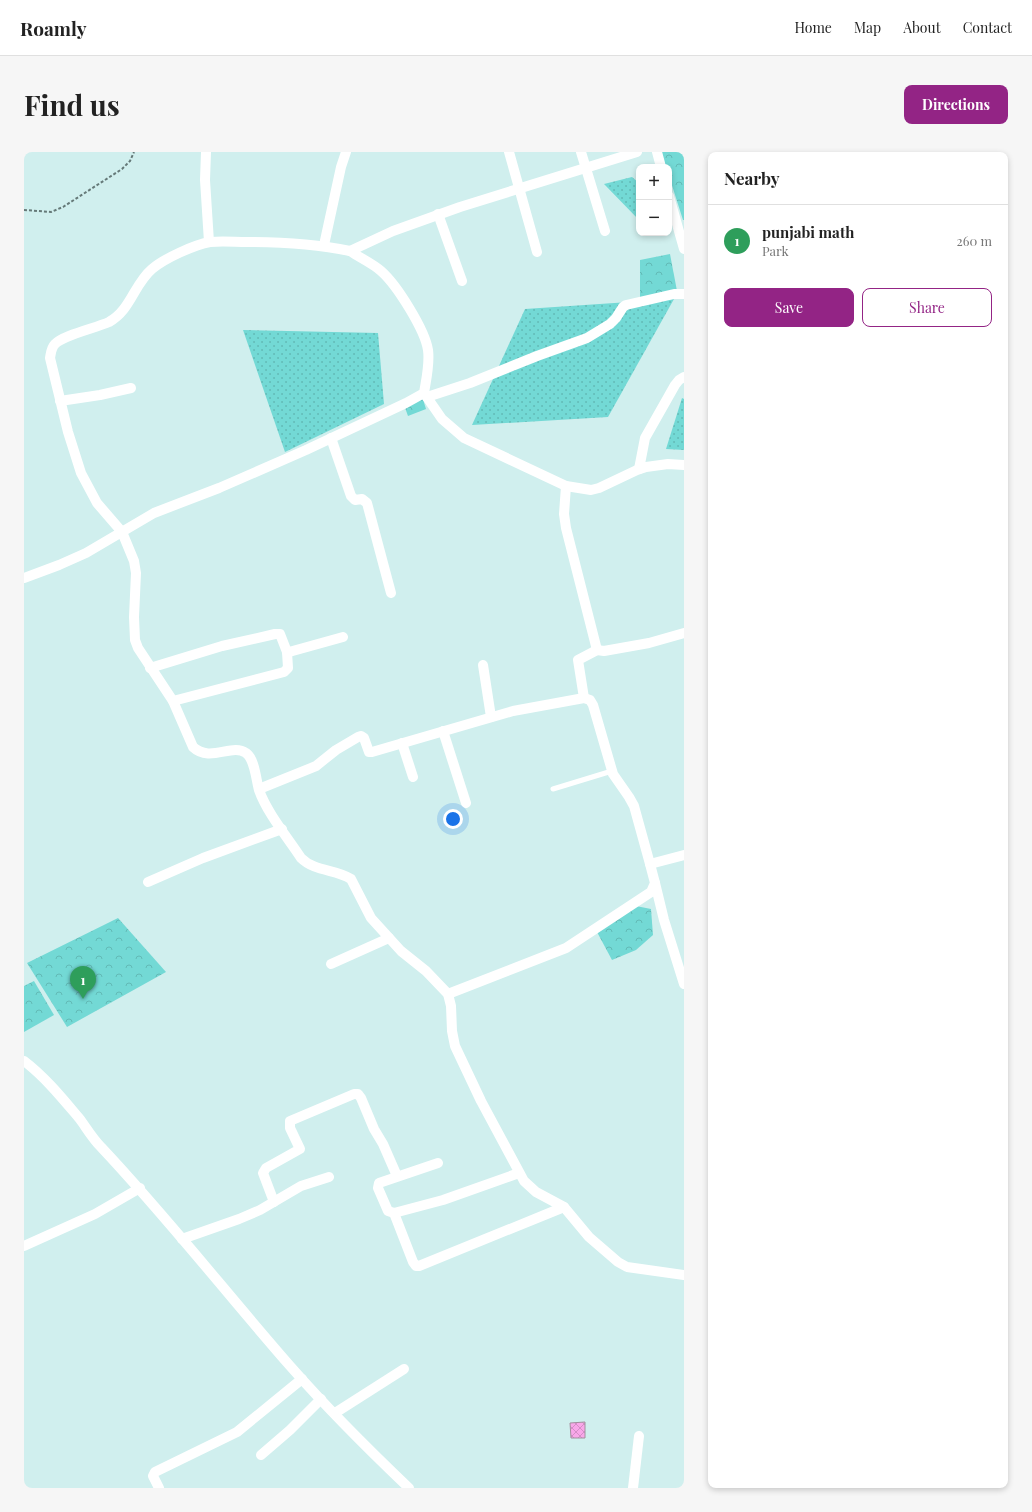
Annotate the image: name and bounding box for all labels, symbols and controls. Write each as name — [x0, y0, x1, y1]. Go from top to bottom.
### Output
text: Roamly — [20, 15, 87, 41]
text: Home — [794, 18, 832, 37]
text: Map — [854, 18, 881, 37]
text: About — [903, 18, 941, 37]
text: Contact — [963, 18, 1012, 37]
button: Directions — [904, 85, 1008, 124]
text: Find us — [24, 86, 120, 123]
map controls — [636, 164, 672, 236]
button: + — [636, 164, 672, 200]
text: Nearby — [724, 167, 779, 189]
button: − — [636, 200, 672, 236]
text: punjabi math — [762, 222, 854, 242]
text: 1 — [735, 232, 739, 249]
text: 260 m — [956, 232, 992, 249]
text: Park — [762, 242, 789, 259]
button: Save — [724, 288, 854, 327]
button: Share — [862, 288, 992, 327]
your location — [443, 809, 463, 829]
pin: 1 — [70, 966, 96, 999]

